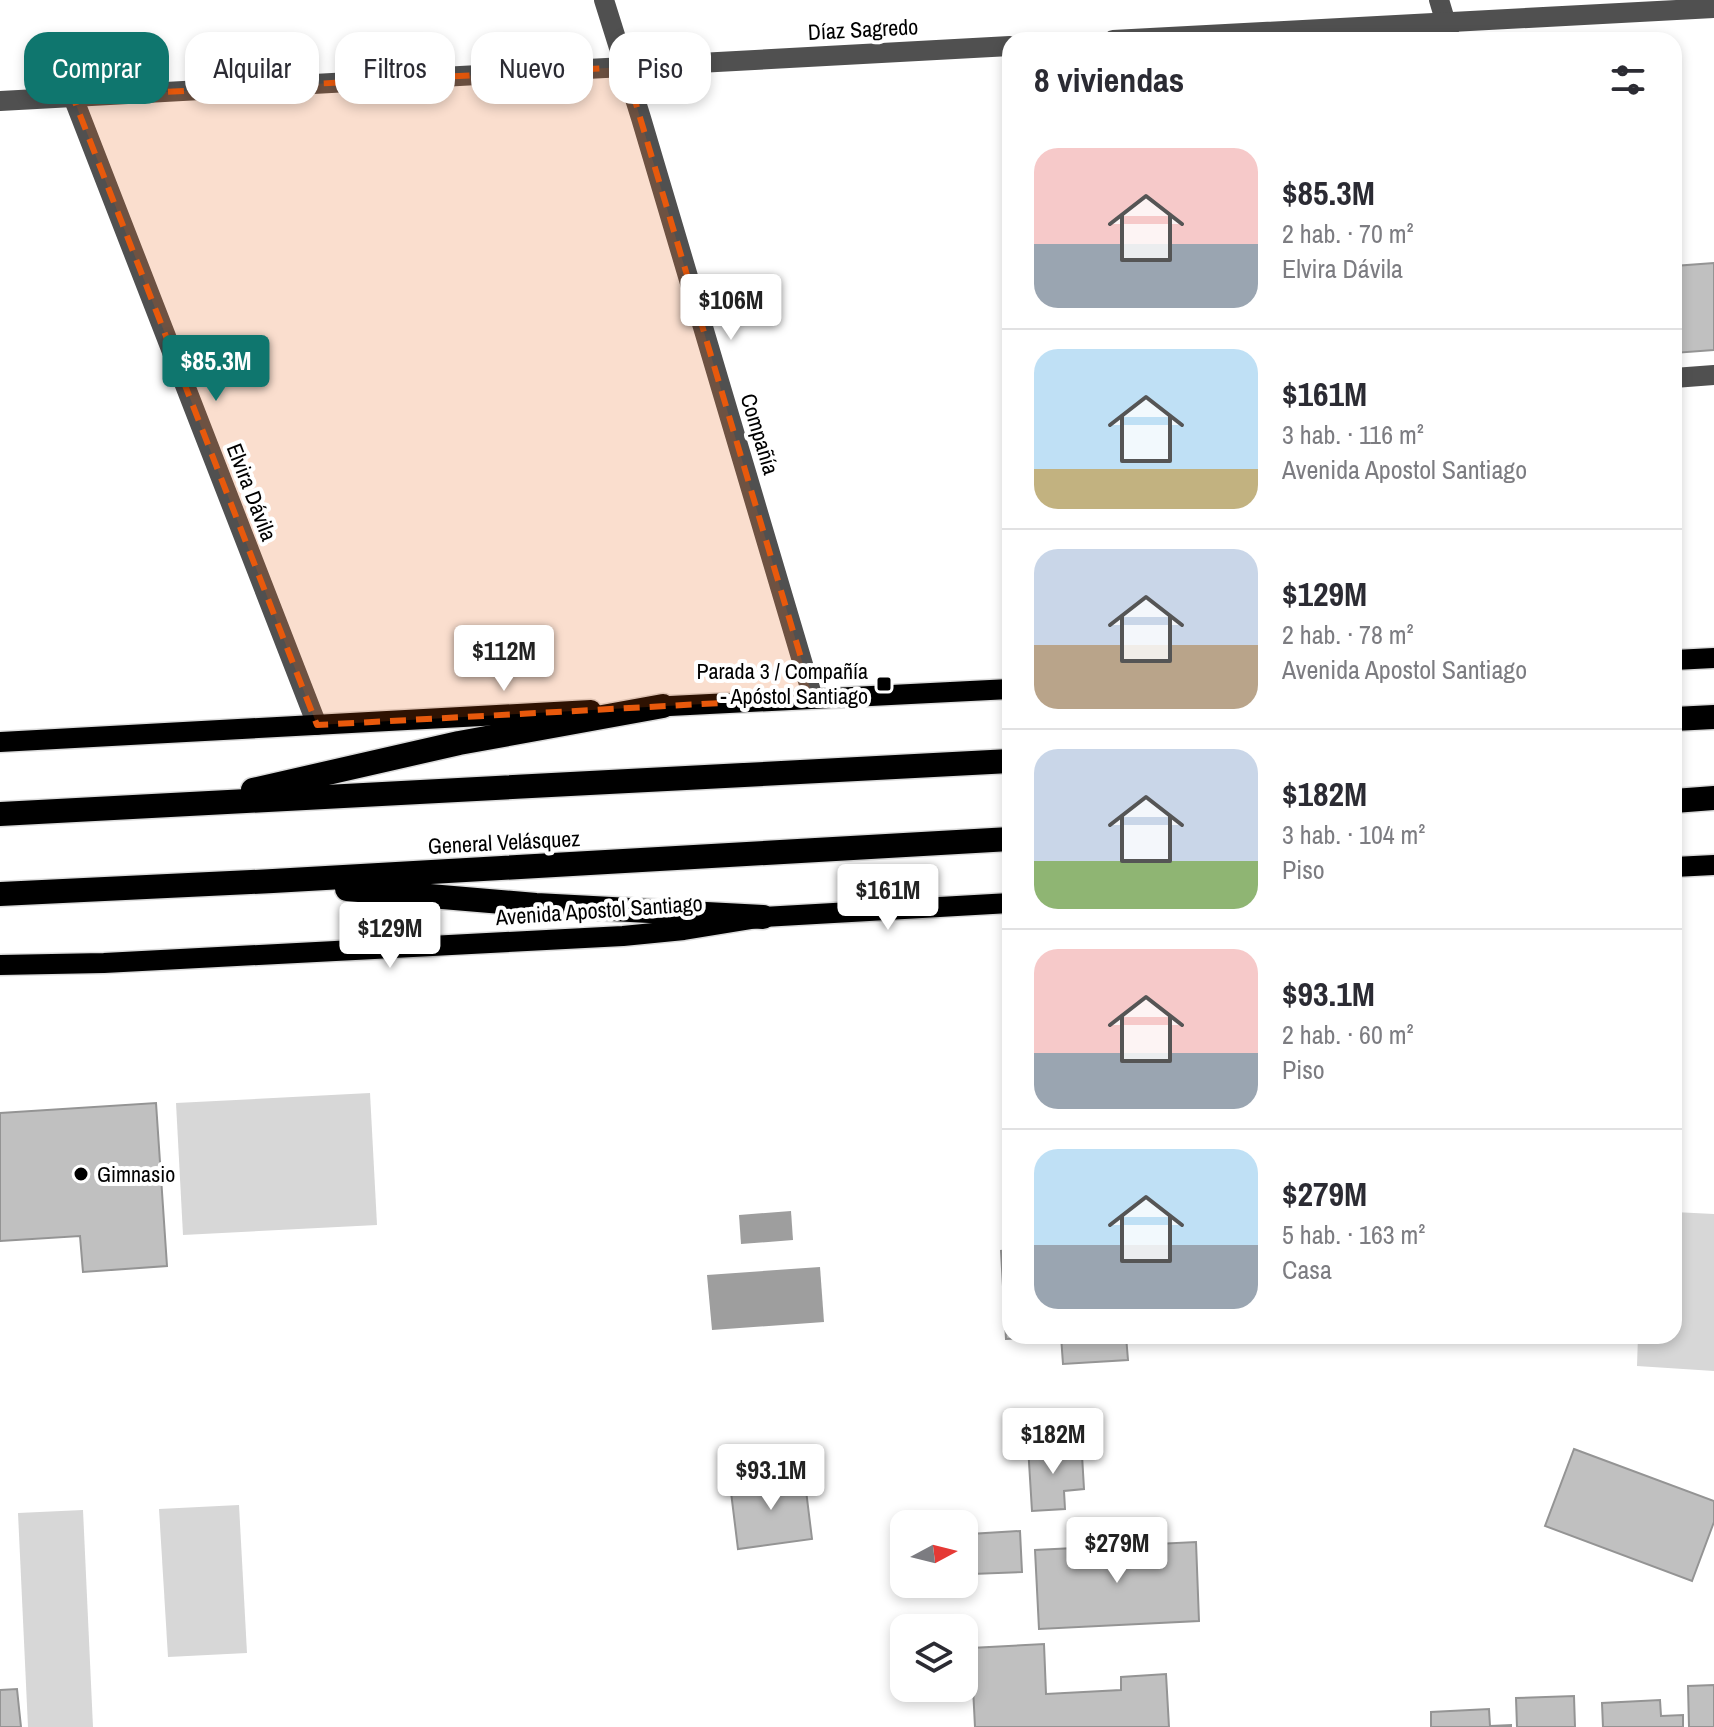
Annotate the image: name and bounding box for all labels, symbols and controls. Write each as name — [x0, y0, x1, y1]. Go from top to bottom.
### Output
street label: Díaz Sagredo — [807, 11, 919, 47]
chip: Comprar — [24, 32, 169, 104]
chip: Alquilar — [185, 32, 319, 104]
chip: Filtros — [335, 32, 455, 104]
chip: Nuevo — [471, 32, 593, 104]
chip: Piso — [609, 32, 711, 104]
text: 8 viviendas — [1034, 57, 1184, 103]
icon: filters — [1606, 58, 1650, 102]
text: $85.3M — [1282, 170, 1375, 216]
icon: home — [1098, 180, 1194, 276]
text: 2 hab. · 70 m² — [1282, 216, 1414, 251]
text: Elvira Dávila — [1282, 251, 1403, 286]
pin: $106M — [675, 274, 787, 342]
text: $106M — [698, 282, 764, 317]
pin: $85.3M — [151, 335, 281, 403]
text: $85.3M — [180, 343, 252, 378]
text: $161M — [1282, 371, 1367, 417]
icon: home — [1098, 381, 1194, 477]
street label: Compañía — [733, 390, 787, 478]
text: 3 hab. · 116 m² — [1282, 417, 1424, 452]
street label: Elvira Dávila — [220, 439, 284, 545]
text: Avenida Apostol Santiago — [1282, 452, 1527, 487]
text: $129M — [1282, 571, 1367, 617]
icon: home — [1098, 581, 1194, 677]
text: 2 hab. · 78 m² — [1282, 617, 1414, 652]
pin: $112M — [448, 625, 560, 693]
text: $112M — [472, 633, 536, 668]
text: Avenida Apostol Santiago — [1282, 652, 1527, 687]
place label: Parada 3 / Compañía - Apóstol Santiago — [697, 656, 868, 711]
marker: Parada 3 / Compañía - Apóstol Santiago — [875, 675, 893, 693]
text: $182M — [1282, 771, 1367, 817]
icon: home — [1098, 781, 1194, 877]
text: 3 hab. · 104 m² — [1282, 817, 1425, 852]
street label: General Velásquez — [427, 823, 581, 861]
text: Piso — [1282, 852, 1325, 887]
pin: $161M — [832, 864, 944, 932]
text: $161M — [855, 872, 921, 907]
street label: Avenida Apostol Santiago — [494, 888, 703, 932]
pin: $129M — [334, 902, 446, 970]
text: $129M — [357, 910, 423, 945]
text: $93.1M — [1282, 971, 1375, 1017]
icon: home — [1098, 981, 1194, 1077]
text: 2 hab. · 60 m² — [1282, 1017, 1414, 1052]
text: Piso — [1282, 1052, 1325, 1087]
place label: Gimnasio — [97, 1159, 175, 1189]
marker: Gimnasio — [72, 1165, 90, 1183]
text: $279M — [1282, 1171, 1367, 1217]
icon: home — [1098, 1181, 1194, 1277]
text: 5 hab. · 163 m² — [1282, 1217, 1425, 1252]
text: Casa — [1282, 1252, 1332, 1287]
pin: $182M — [997, 1408, 1109, 1476]
text: $182M — [1020, 1416, 1086, 1451]
pin: $93.1M — [706, 1444, 836, 1512]
text: $93.1M — [735, 1452, 807, 1487]
north arrow — [890, 1510, 978, 1598]
map controls — [890, 1510, 978, 1702]
pin: $279M — [1061, 1517, 1173, 1585]
text: $279M — [1084, 1525, 1150, 1560]
button: layers — [890, 1614, 978, 1702]

